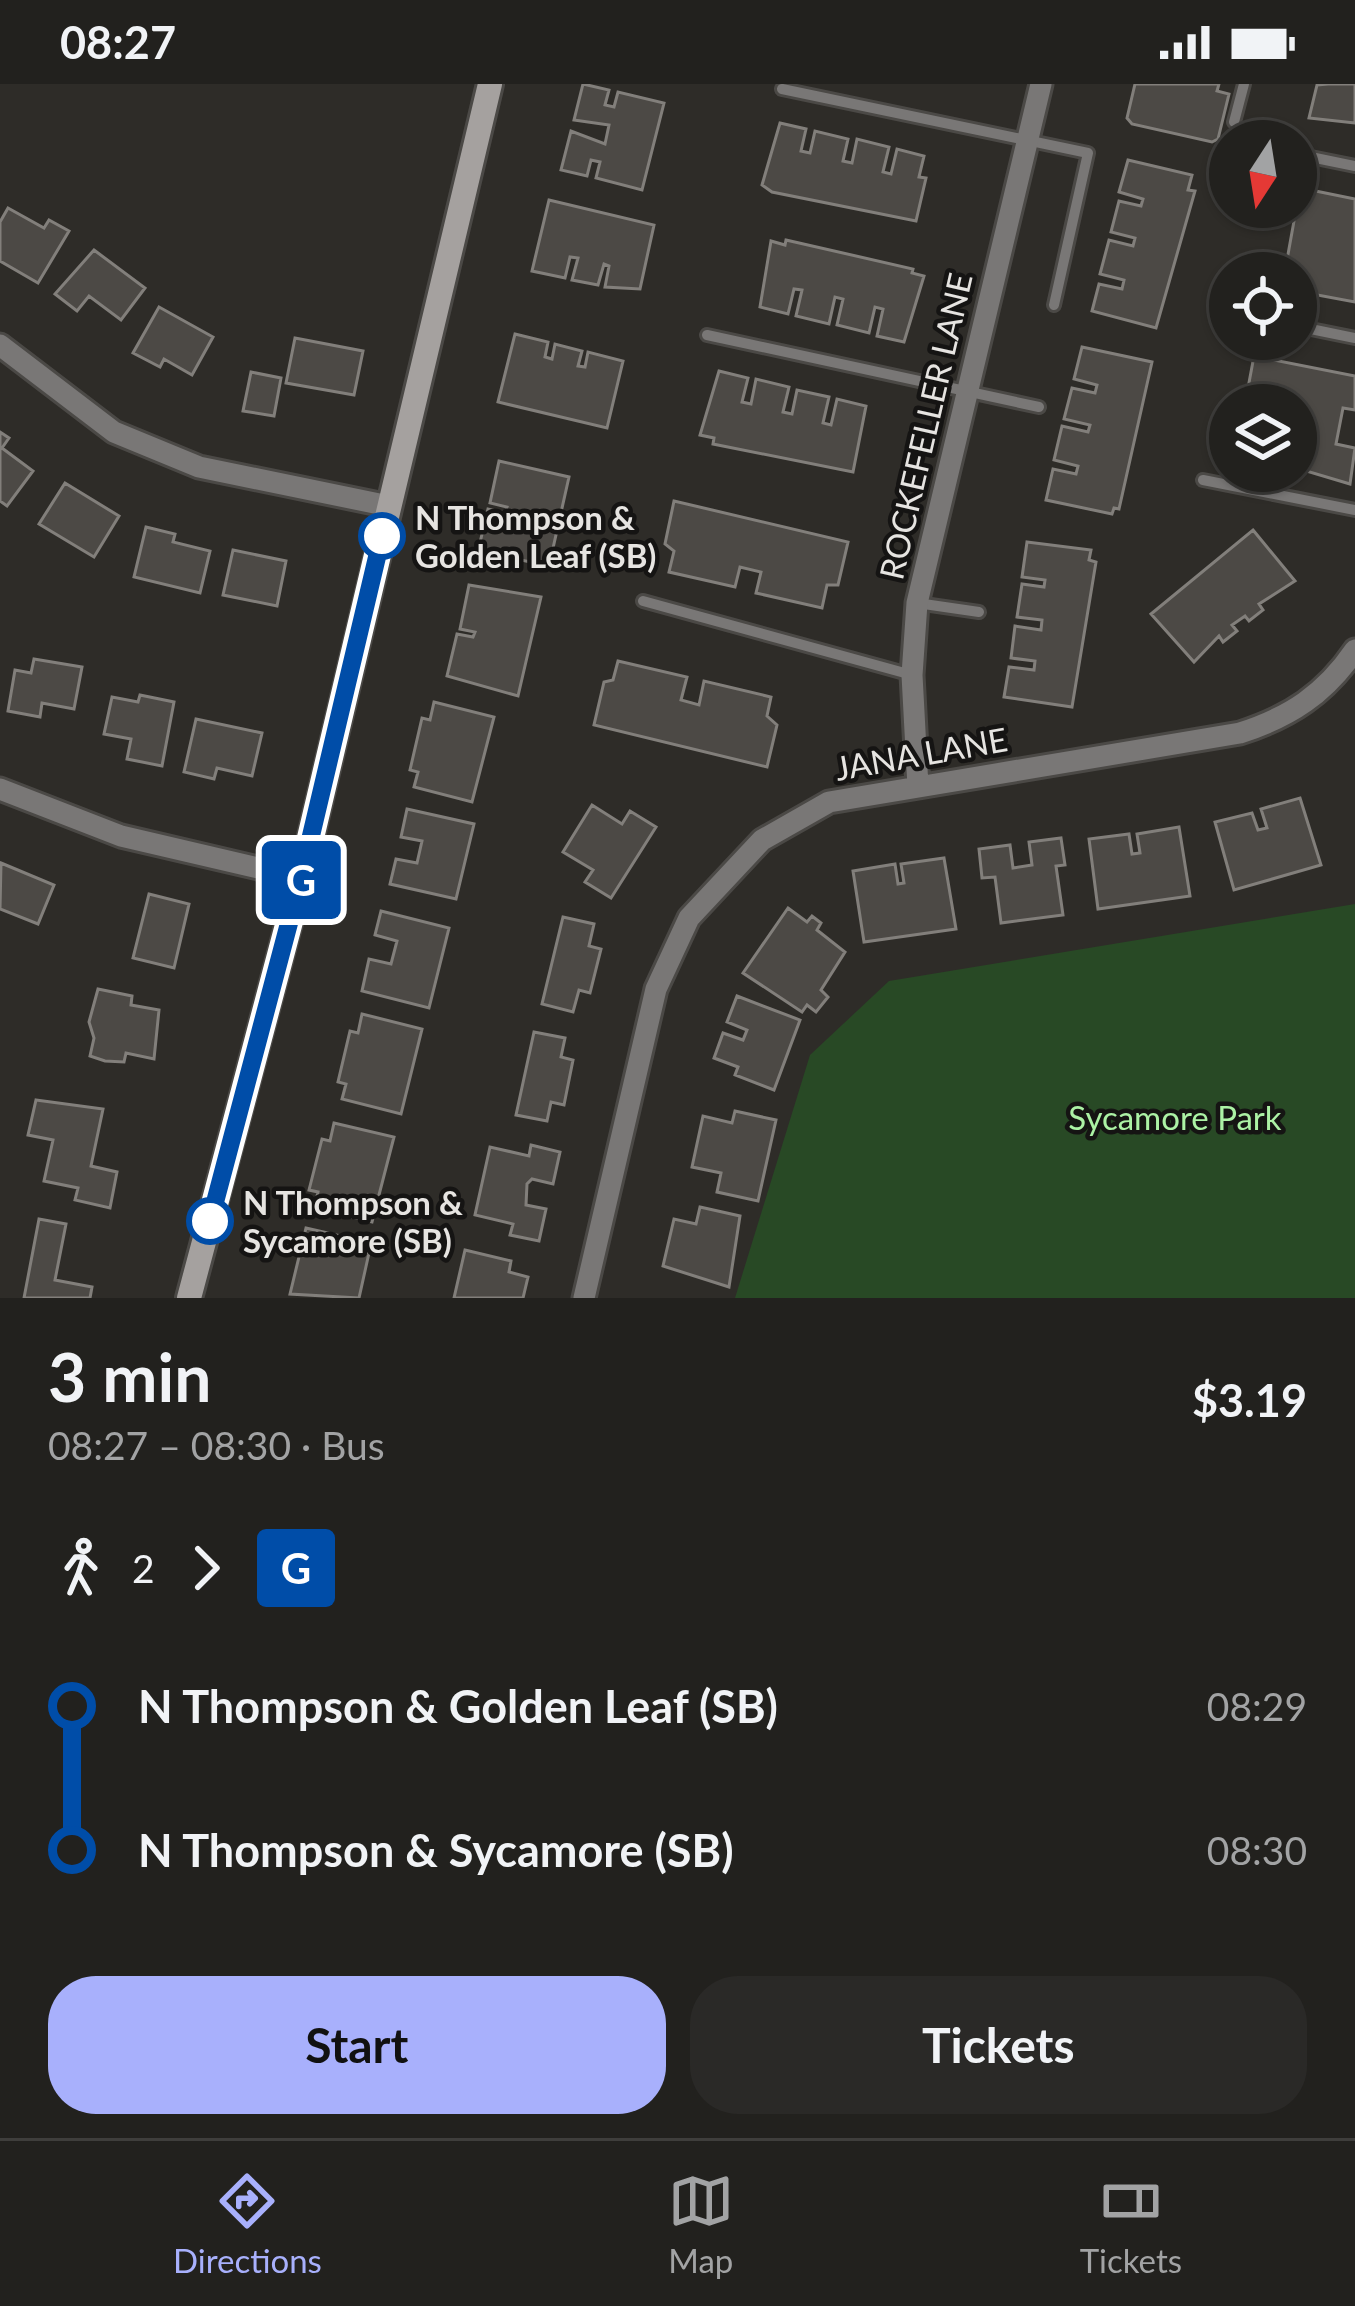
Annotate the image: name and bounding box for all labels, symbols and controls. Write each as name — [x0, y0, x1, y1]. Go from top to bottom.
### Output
text: 08:27 — [60, 15, 176, 69]
north arrow — [1209, 120, 1317, 228]
map controls — [1209, 120, 1317, 492]
button: locate — [1209, 252, 1317, 360]
street label: ROCKEFELLER LANE — [870, 269, 980, 583]
button: layers — [1209, 384, 1317, 492]
place label: N Thompson & Golden Leaf (SB) — [415, 497, 656, 575]
marker: N Thompson & Golden Leaf (SB) — [360, 514, 404, 558]
street label: JANA LANE — [832, 718, 1010, 788]
line badge: G — [262, 841, 340, 919]
text: G — [286, 855, 316, 905]
park label: Sycamore Park — [1068, 1097, 1282, 1137]
place label: N Thompson & Sycamore (SB) — [243, 1182, 463, 1260]
marker: N Thompson & Sycamore (SB) — [188, 1199, 232, 1243]
text: 3 min — [48, 1337, 212, 1416]
text: $3.19 — [1192, 1373, 1307, 1427]
text: 08:27 – 08:30 · Bus — [48, 1422, 385, 1468]
icon: walk — [48, 1535, 114, 1601]
icon: forward — [173, 1535, 239, 1601]
text: G — [281, 1543, 311, 1593]
text: 2 — [132, 1545, 155, 1591]
text: N Thompson & Golden Leaf (SB) — [138, 1679, 778, 1733]
text: 08:29 — [1207, 1683, 1307, 1729]
text: N Thompson & Sycamore (SB) — [138, 1823, 734, 1877]
text: 08:30 — [1207, 1827, 1307, 1873]
button: Start — [48, 1976, 666, 2114]
button: Tickets — [690, 1976, 1307, 2114]
tab: Directions — [173, 2168, 322, 2280]
tab: Map — [668, 2168, 734, 2280]
tab: Tickets — [1080, 2168, 1182, 2280]

